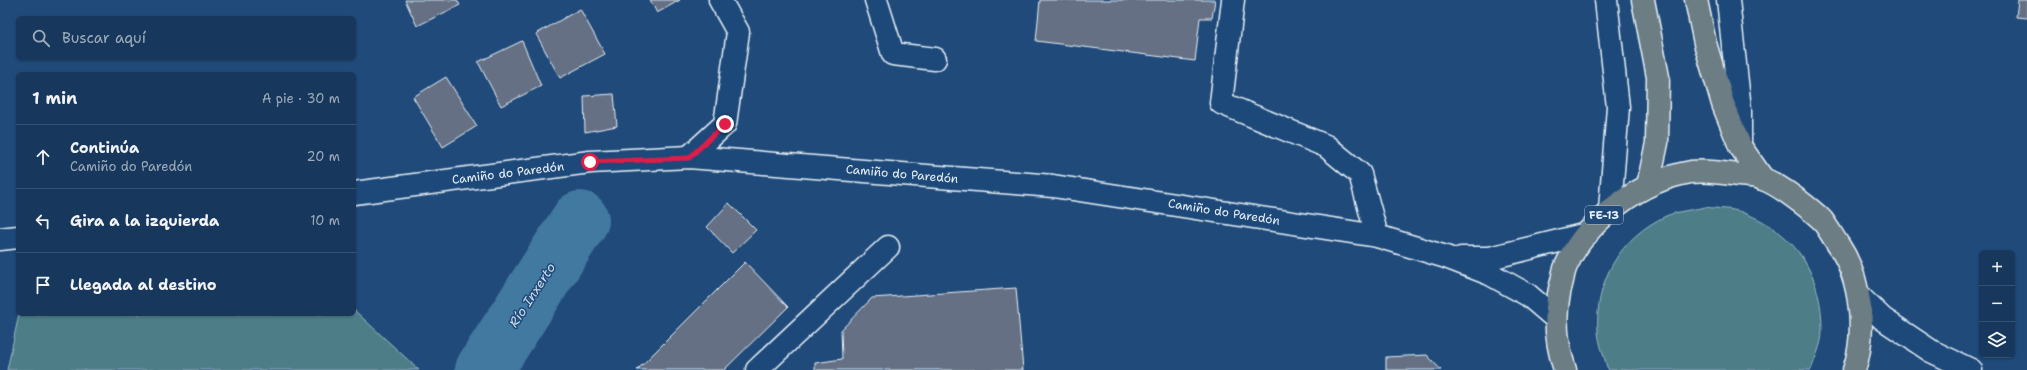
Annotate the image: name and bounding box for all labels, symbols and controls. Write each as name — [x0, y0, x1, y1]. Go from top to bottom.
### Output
search box — [16, 16, 356, 60]
icon: search — [30, 27, 52, 49]
text: Buscar aquí — [62, 28, 146, 48]
text: 1 min — [32, 87, 77, 109]
text: A pie · 30 m — [262, 90, 340, 107]
route end — [716, 115, 734, 133]
text: Continúa — [70, 138, 139, 158]
icon: ahead — [32, 146, 54, 168]
text: 20 m — [307, 148, 340, 165]
route start — [581, 153, 599, 171]
text: Camiño do Paredón — [70, 158, 192, 175]
street label: Camiño do Paredón — [451, 158, 565, 188]
street label: Camiño do Paredón — [845, 161, 959, 187]
street label: Camiño do Paredón — [1167, 195, 1281, 229]
road number: FE-13 — [1585, 206, 1623, 224]
icon: left — [32, 210, 54, 232]
text: Gira a la izquierda — [70, 211, 219, 231]
text: 10 m — [310, 212, 340, 229]
map controls — [1979, 250, 2015, 358]
button: + — [1979, 250, 2015, 286]
water label: Río Inxerto — [505, 260, 559, 330]
icon: arrive — [32, 274, 54, 296]
text: Llegada al destino — [70, 275, 217, 295]
button: − — [1979, 286, 2015, 322]
button: layers — [1979, 322, 2015, 358]

